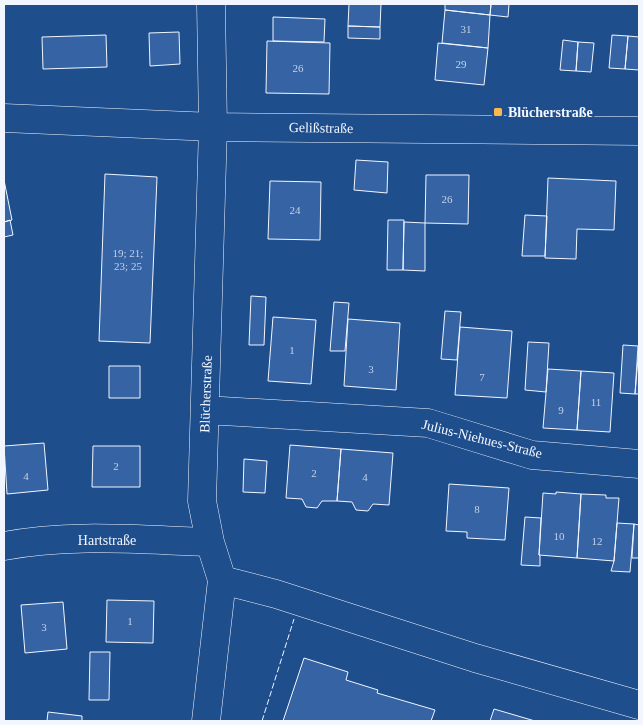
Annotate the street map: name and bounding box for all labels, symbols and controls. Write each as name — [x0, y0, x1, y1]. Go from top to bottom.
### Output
house number: 31 — [461, 23, 472, 35]
house number: 29 — [456, 58, 467, 70]
house number: 26 — [293, 62, 304, 74]
place label: Blücherstraße — [508, 105, 593, 120]
marker: Blücherstraße — [492, 106, 504, 118]
street label: Gelißstraße — [289, 120, 353, 136]
house number: 26 — [442, 193, 453, 205]
house number: 24 — [290, 204, 301, 216]
house number: 19; 21; 23; 25 — [113, 247, 143, 272]
house number: 1 — [289, 344, 295, 356]
street label: Blücherstraße — [197, 355, 215, 433]
house number: 3 — [368, 363, 374, 375]
house number: 7 — [479, 371, 485, 383]
house number: 11 — [591, 396, 601, 408]
house number: 9 — [558, 404, 564, 416]
street label: Julius-Niehues-Straße — [420, 417, 544, 461]
house number: 2 — [113, 460, 119, 472]
house number: 2 — [311, 467, 317, 479]
house number: 4 — [23, 470, 29, 482]
house number: 4 — [362, 471, 368, 483]
house number: 8 — [474, 503, 480, 515]
house number: 10 — [554, 530, 565, 542]
street label: Hartstraße — [78, 533, 136, 548]
house number: 12 — [592, 535, 603, 547]
house number: 1 — [127, 615, 133, 627]
house number: 3 — [41, 621, 47, 633]

